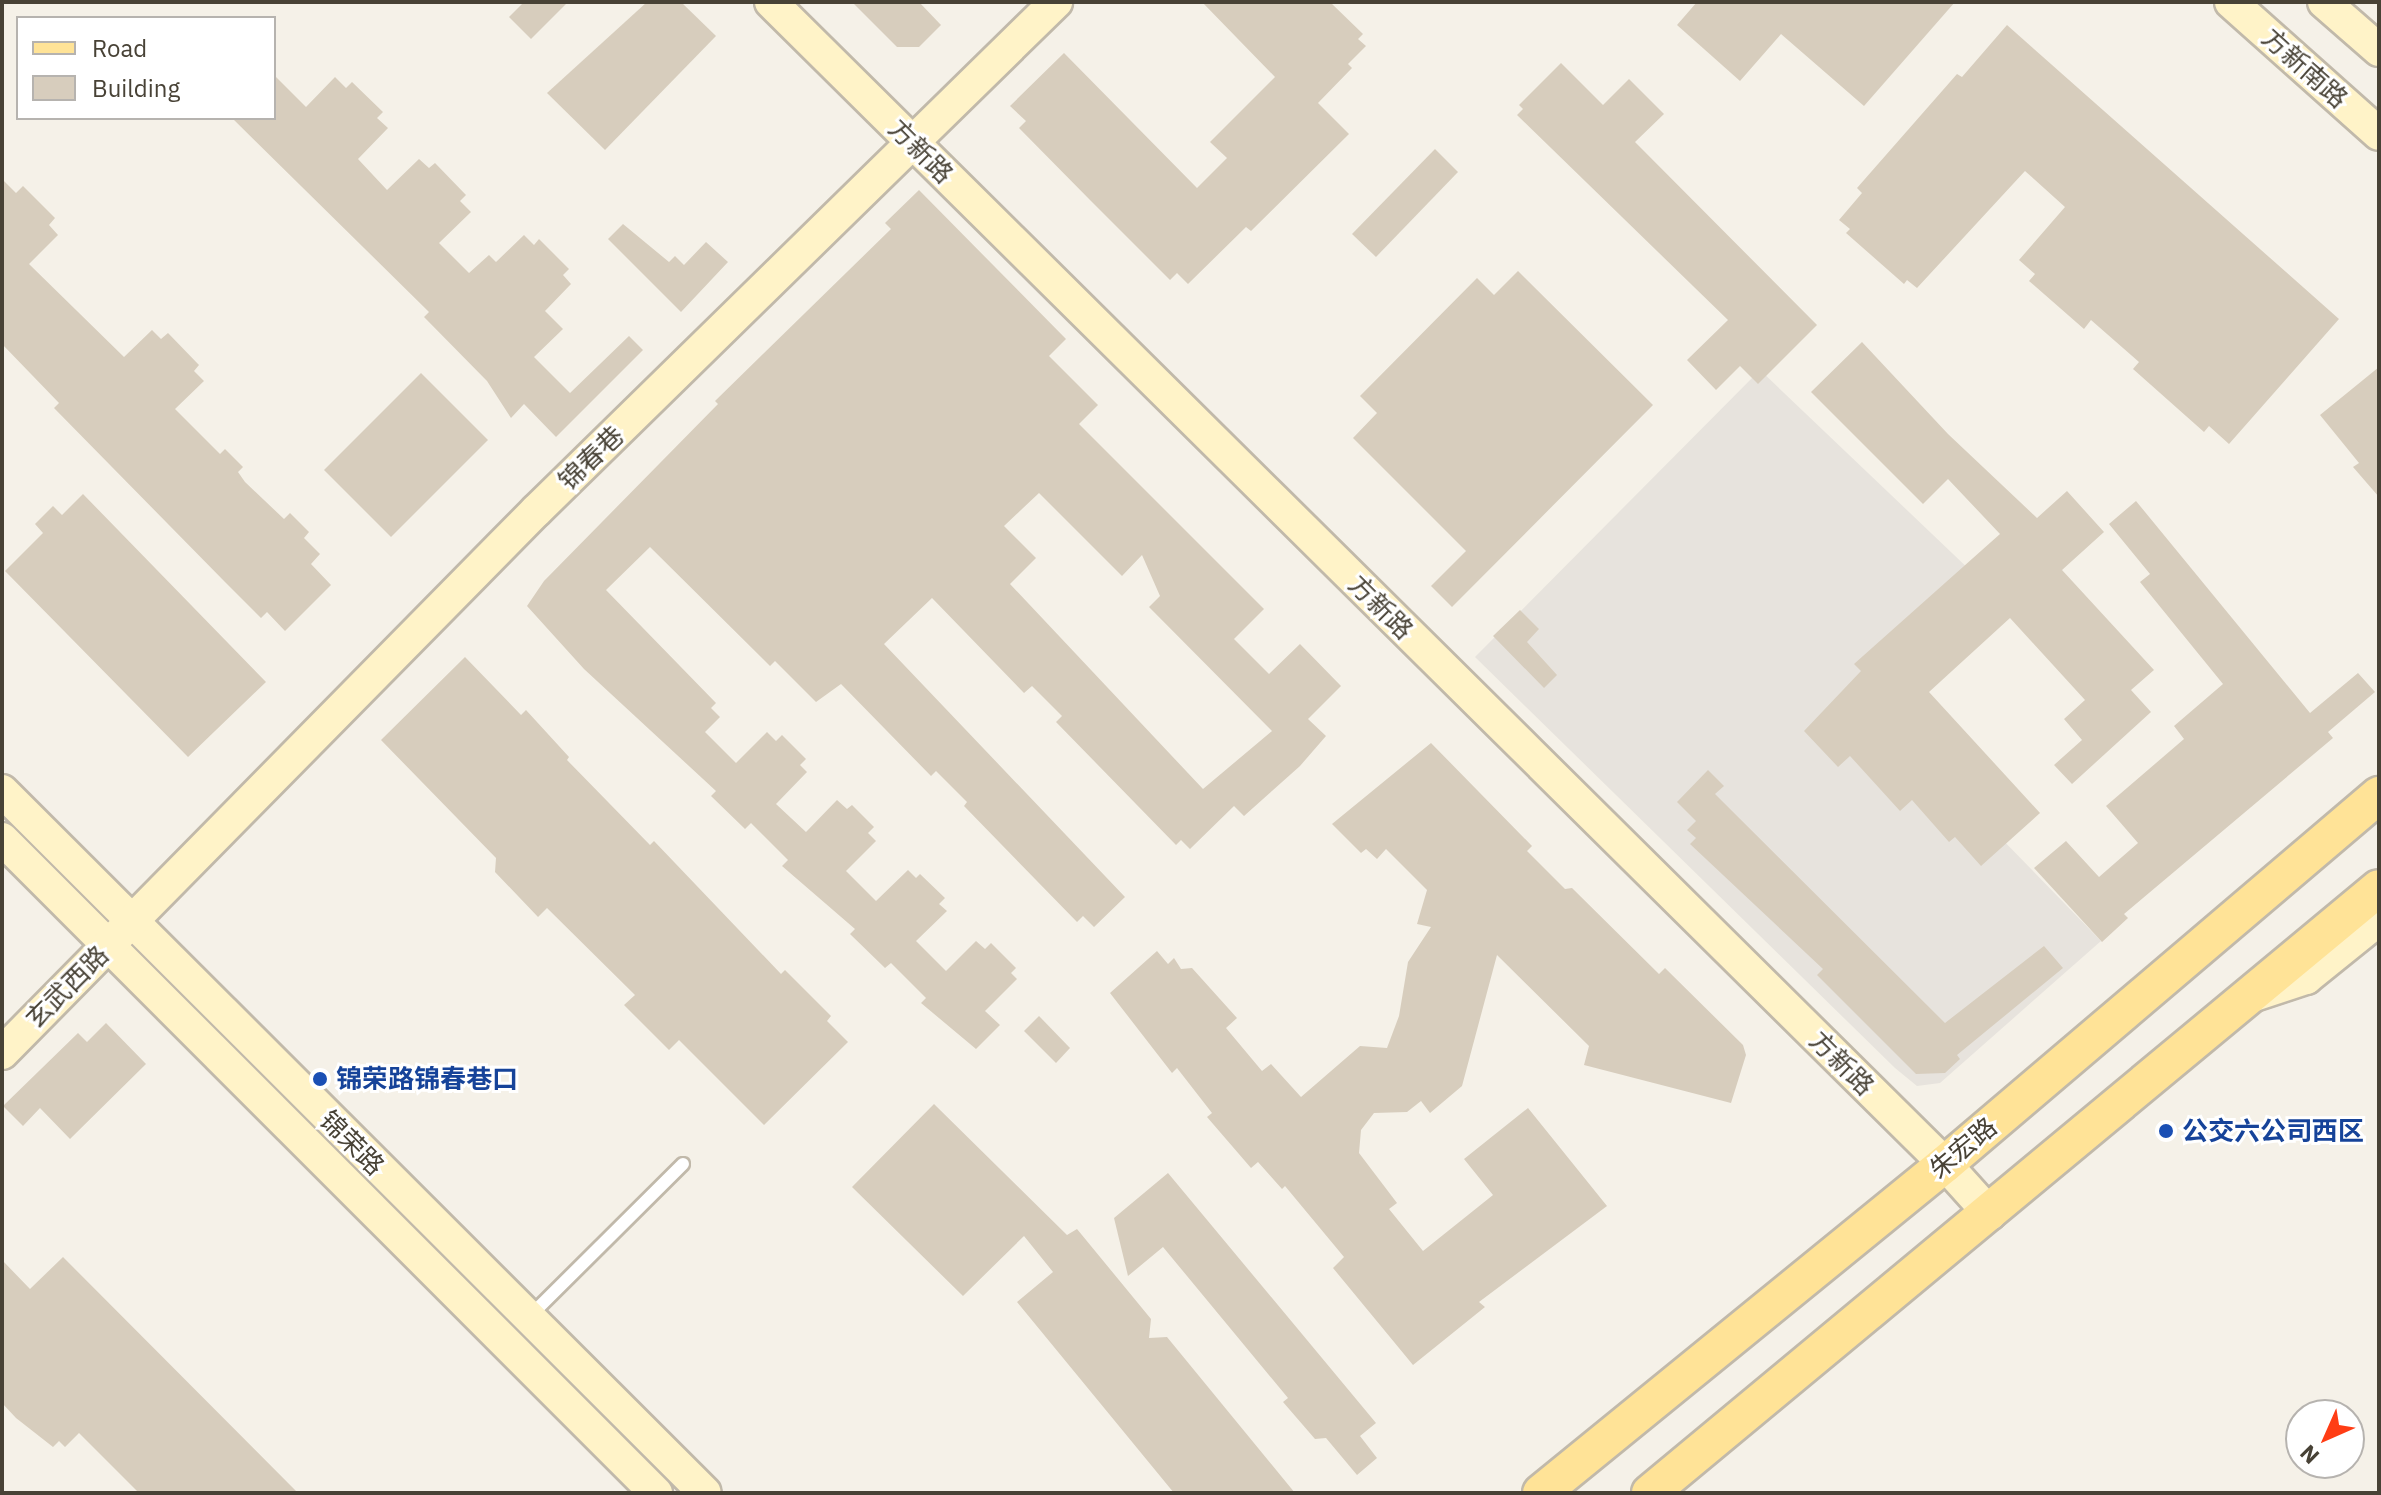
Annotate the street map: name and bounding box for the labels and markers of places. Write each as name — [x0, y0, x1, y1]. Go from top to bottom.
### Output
place label: 锦荣路锦春巷口 — [336, 1063, 518, 1095]
marker: 锦荣路锦春巷口 — [311, 1070, 329, 1088]
place label: 公交六公司西区 — [2182, 1115, 2364, 1147]
marker: 公交六公司西区 — [2157, 1122, 2175, 1140]

